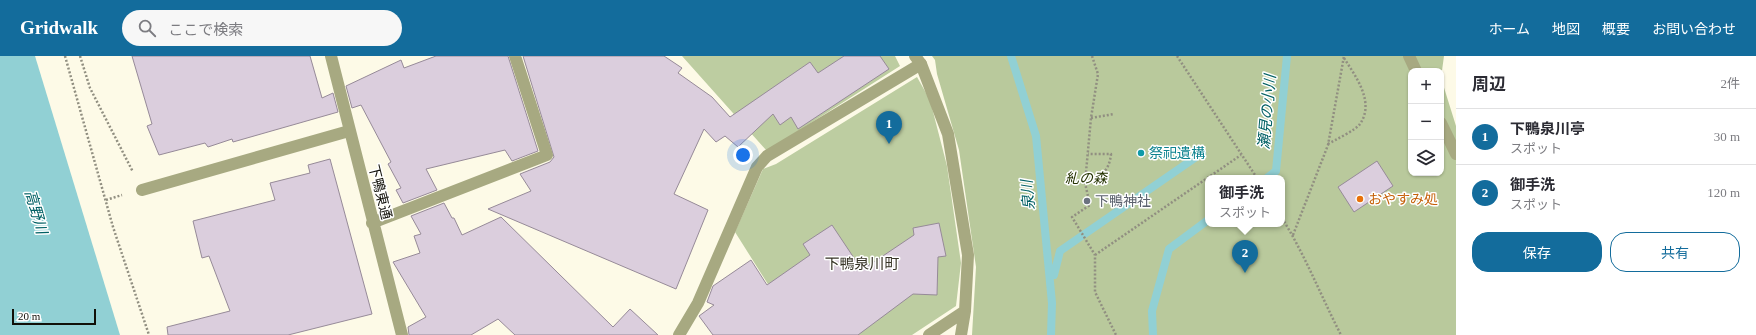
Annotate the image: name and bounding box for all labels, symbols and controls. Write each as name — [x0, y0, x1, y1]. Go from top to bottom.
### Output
search box — [122, 10, 402, 46]
text: Gridwalk — [20, 17, 98, 38]
icon: search — [136, 17, 158, 39]
text: ここで検索 — [168, 22, 243, 38]
text: ホーム — [1488, 22, 1530, 37]
text: 地図 — [1552, 22, 1580, 37]
text: 概要 — [1602, 22, 1630, 37]
text: お問い合わせ — [1652, 22, 1736, 37]
map controls — [1408, 68, 1444, 176]
button: + — [1408, 68, 1444, 104]
water label: 瀬見の小川 — [1256, 72, 1278, 150]
text: 周辺 — [1472, 75, 1506, 94]
text: 2件 — [1720, 76, 1740, 91]
button: − — [1408, 104, 1444, 140]
pin: 1 — [876, 111, 902, 144]
text: 下鴨泉川亭 — [1510, 121, 1585, 137]
text: 1 — [1482, 129, 1488, 144]
text: 30 m — [1714, 129, 1740, 144]
button: layers — [1408, 140, 1444, 176]
text: スポット — [1510, 141, 1562, 156]
your location — [733, 145, 753, 165]
place label: 祭祀遺構 — [1149, 146, 1205, 161]
marker: 祭祀遺構 — [1136, 148, 1146, 158]
street label: 下鴨東通 — [366, 163, 394, 221]
park label: 糺の森 — [1065, 171, 1109, 186]
popup — [1205, 175, 1285, 227]
water label: 泉川 — [1019, 177, 1037, 211]
text: 御手洗 — [1510, 177, 1555, 193]
text: 御手洗 — [1219, 185, 1264, 201]
text: 2 — [1482, 185, 1488, 200]
text: 120 m — [1707, 185, 1740, 200]
water label: 高野川 — [22, 188, 50, 238]
place label: おやすみ処 — [1368, 192, 1438, 207]
place label: 下鴨神社 — [1095, 194, 1151, 209]
marker: おやすみ処 — [1355, 194, 1365, 204]
marker: 下鴨神社 — [1082, 196, 1092, 206]
text: スポット — [1510, 197, 1562, 212]
text: スポット — [1219, 205, 1271, 220]
button: 保存 — [1472, 232, 1602, 272]
button: 共有 — [1610, 232, 1740, 272]
pin: 2 — [1232, 240, 1258, 273]
district label: 下鴨泉川町 — [824, 256, 900, 272]
scale bar — [12, 307, 96, 326]
text: 20 m — [18, 310, 40, 322]

